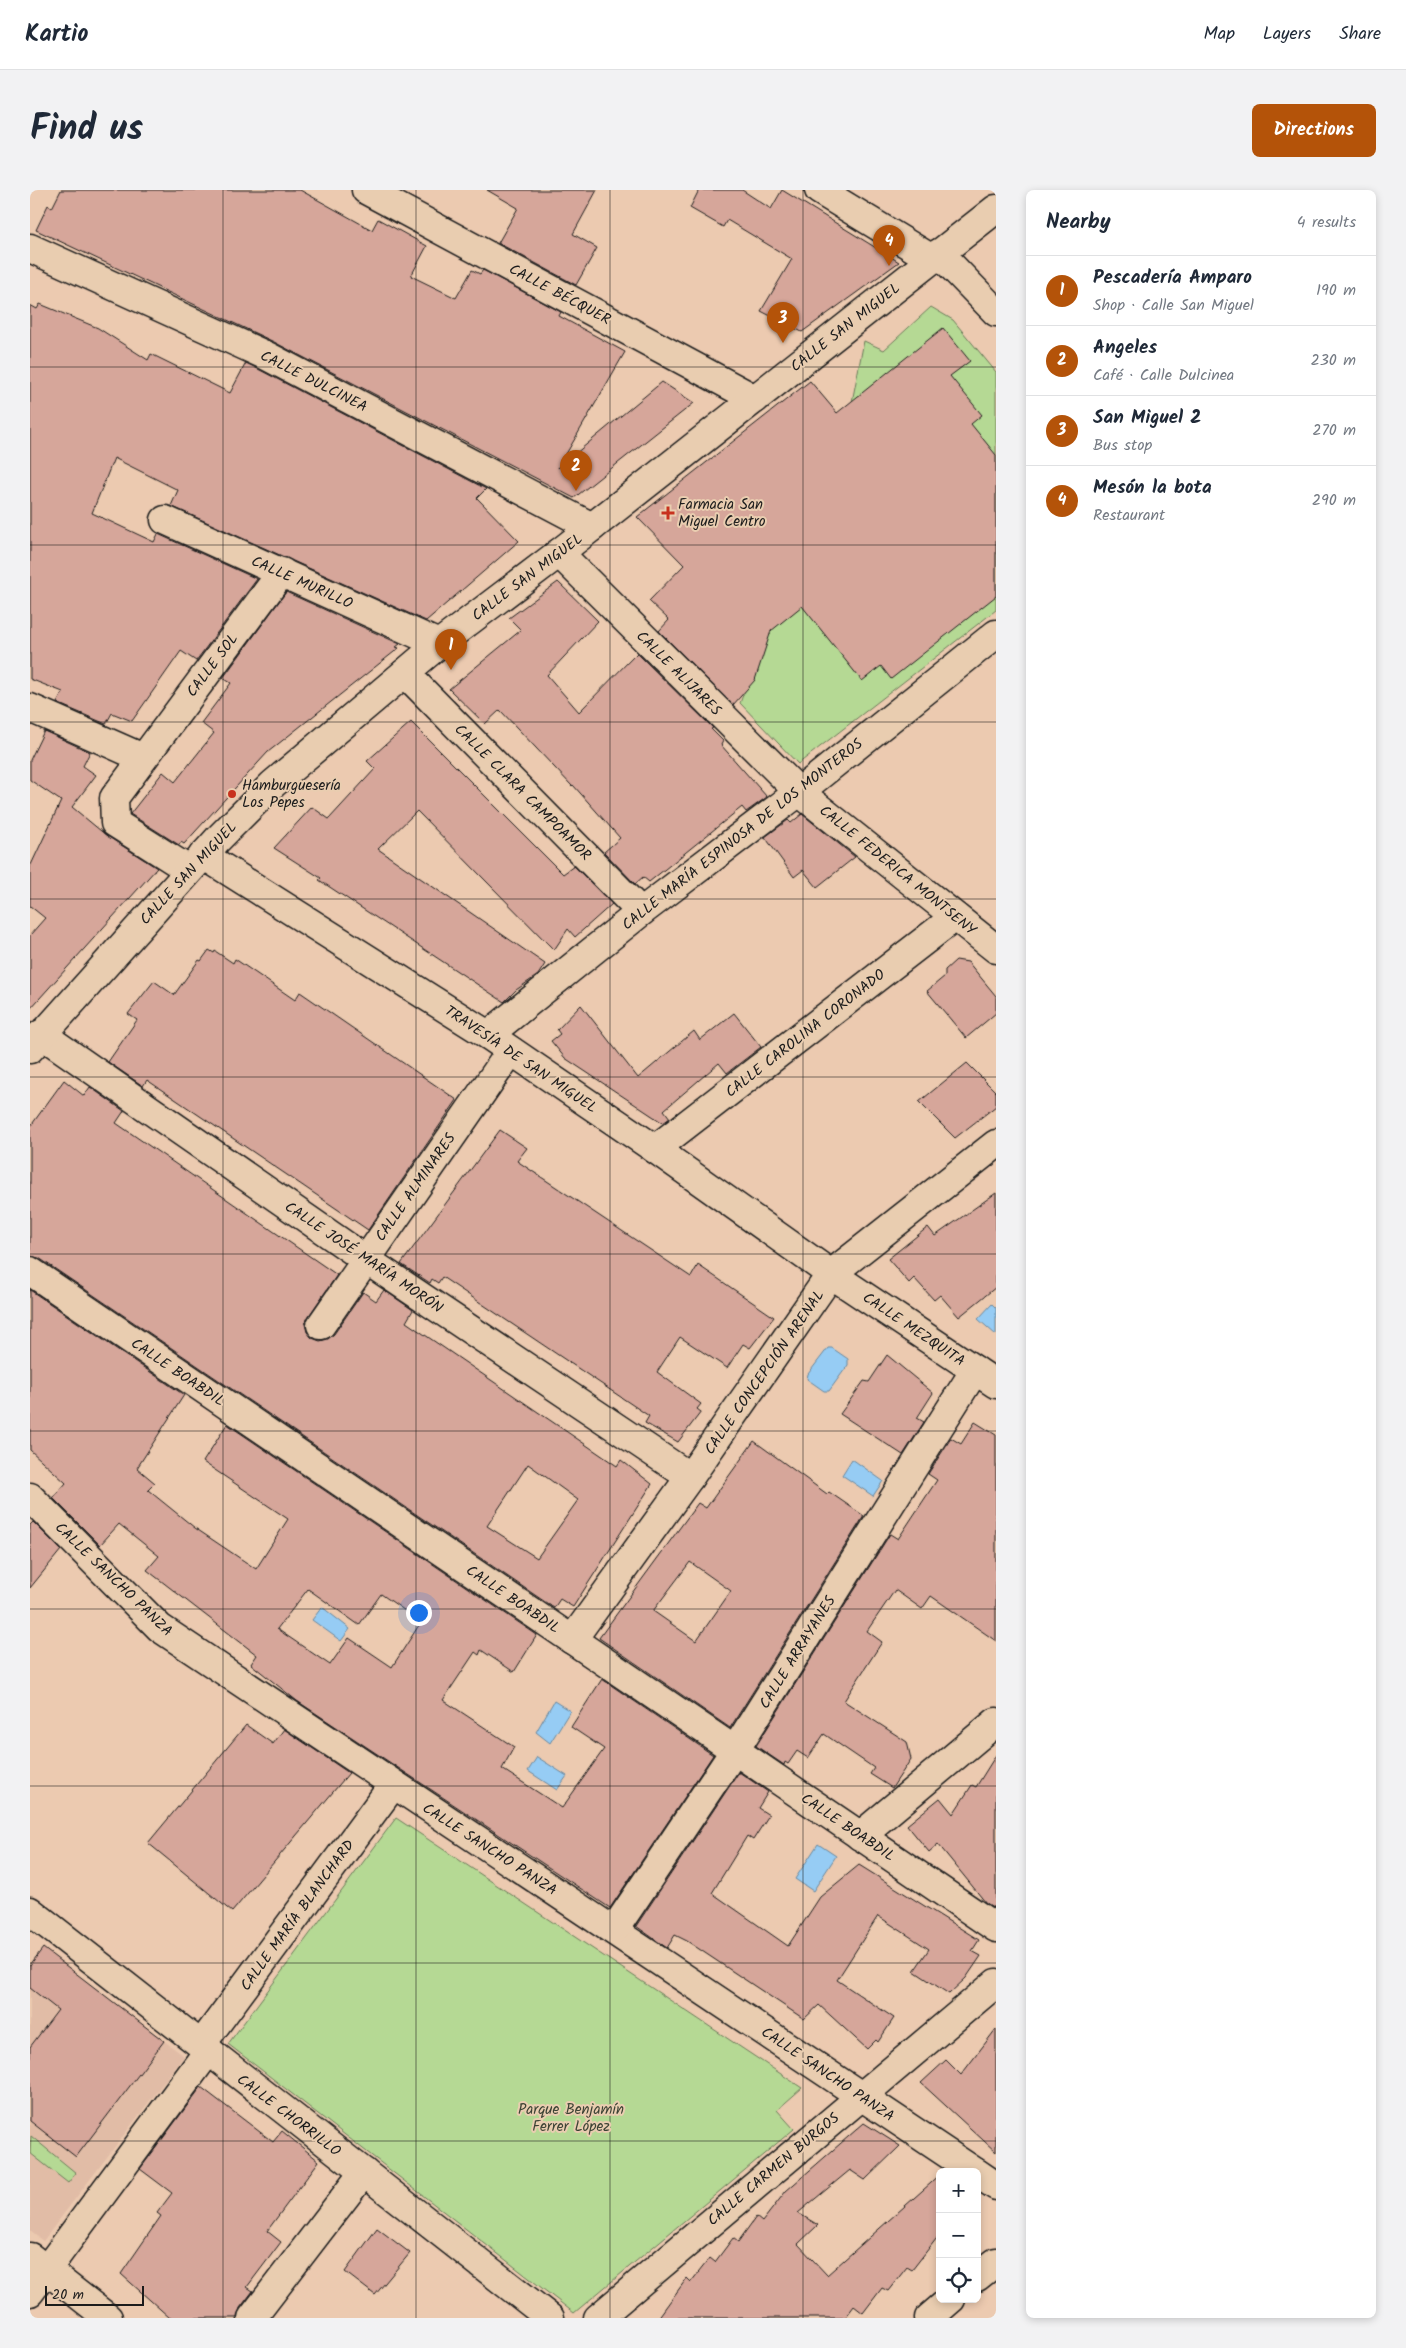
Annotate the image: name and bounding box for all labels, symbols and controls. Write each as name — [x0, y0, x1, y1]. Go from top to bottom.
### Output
text: Kartio — [25, 15, 88, 54]
text: Map — [1204, 20, 1235, 49]
text: Layers — [1263, 20, 1311, 49]
text: Share — [1339, 20, 1381, 49]
text: Find us — [30, 102, 143, 158]
button: Directions — [1252, 104, 1376, 157]
text: Nearby — [1046, 206, 1111, 239]
text: 4 results — [1297, 210, 1356, 235]
pin: 4 — [873, 225, 905, 266]
street label: CALLE BÉCQUER — [504, 258, 615, 332]
text: Pescadería Amparo — [1093, 263, 1252, 293]
street label: CALLE SAN MIGUEL — [785, 277, 906, 379]
text: 1 — [1060, 278, 1064, 303]
text: 190 m — [1316, 278, 1356, 303]
text: Shop · Calle San Miguel — [1093, 293, 1254, 318]
pin: 3 — [767, 302, 799, 343]
text: Angeles — [1093, 333, 1157, 363]
street label: CALLE DULCINEA — [256, 344, 371, 419]
text: 2 — [1057, 348, 1067, 373]
text: 230 m — [1310, 348, 1356, 373]
text: Café · Calle Dulcinea — [1093, 363, 1234, 388]
text: San Miguel 2 — [1093, 403, 1201, 433]
text: 3 — [1058, 418, 1066, 443]
text: 270 m — [1312, 418, 1356, 443]
text: Bus stop — [1093, 433, 1152, 458]
pin: 2 — [560, 450, 592, 491]
text: Mesón la bota — [1093, 473, 1212, 503]
text: 4 — [1058, 488, 1066, 513]
text: 290 m — [1312, 488, 1356, 513]
place label: Farmacia San Miguel Centro — [678, 493, 766, 534]
text: Restaurant — [1093, 503, 1165, 528]
marker: Farmacia San Miguel Centro — [662, 507, 674, 519]
street label: CALLE SAN MIGUEL — [467, 528, 588, 628]
street label: CALLE MURILLO — [247, 550, 356, 616]
street label: CALLE ALIJARES — [630, 625, 727, 722]
street label: CALLE SOL — [181, 629, 245, 703]
pin: 1 — [435, 629, 467, 670]
street label: CALLE CLARA CAMPOAMOR — [448, 719, 597, 867]
street label: CALLE MARÍA ESPINOSA DE LOS MONTEROS — [617, 733, 868, 937]
place label: Hamburguesería Los Pepes — [242, 774, 341, 815]
marker: Hamburguesería Los Pepes — [226, 788, 238, 800]
street label: CALLE FEDERICA MONTSENY — [813, 800, 982, 943]
street label: CALLE SAN MIGUEL — [134, 816, 243, 931]
street label: CALLE CAROLINA CORONADO — [720, 963, 891, 1104]
street label: TRAVESÍA DE SAN MIGUEL — [439, 1000, 602, 1120]
street label: CALLE ALMINARES — [369, 1128, 462, 1247]
street label: CALLE JOSÉ MARÍA MORÓN — [279, 1196, 448, 1320]
street label: CALLE CONCEPCIÓN ARENAL — [699, 1285, 831, 1460]
street label: CALLE MEZQUITA — [857, 1286, 970, 1373]
street label: CALLE BOABDIL — [125, 1332, 229, 1413]
street label: CALLE SANCHO PANZA — [49, 1517, 178, 1643]
street label: CALLE BOABDIL — [460, 1559, 564, 1640]
street label: CALLE ARRAYANES — [753, 1591, 842, 1714]
your location — [406, 1600, 432, 1626]
street label: CALLE BOABDIL — [795, 1787, 899, 1868]
street label: CALLE SANCHO PANZA — [417, 1797, 562, 1903]
street label: CALLE MARÍA BLANCHARD — [234, 1834, 361, 1996]
street label: CALLE SANCHO PANZA — [756, 2021, 899, 2129]
street label: CALLE CHORRILLO — [231, 2069, 346, 2163]
park label: Parque Benjamín Ferrer López — [518, 2098, 624, 2139]
street label: CALLE CARMEN BURGOS — [702, 2107, 845, 2232]
map controls — [936, 2168, 981, 2303]
button: + — [936, 2168, 981, 2213]
button: − — [936, 2213, 981, 2258]
button: locate — [936, 2258, 981, 2303]
scale bar — [45, 2283, 144, 2306]
text: 20 m — [52, 2284, 84, 2306]

